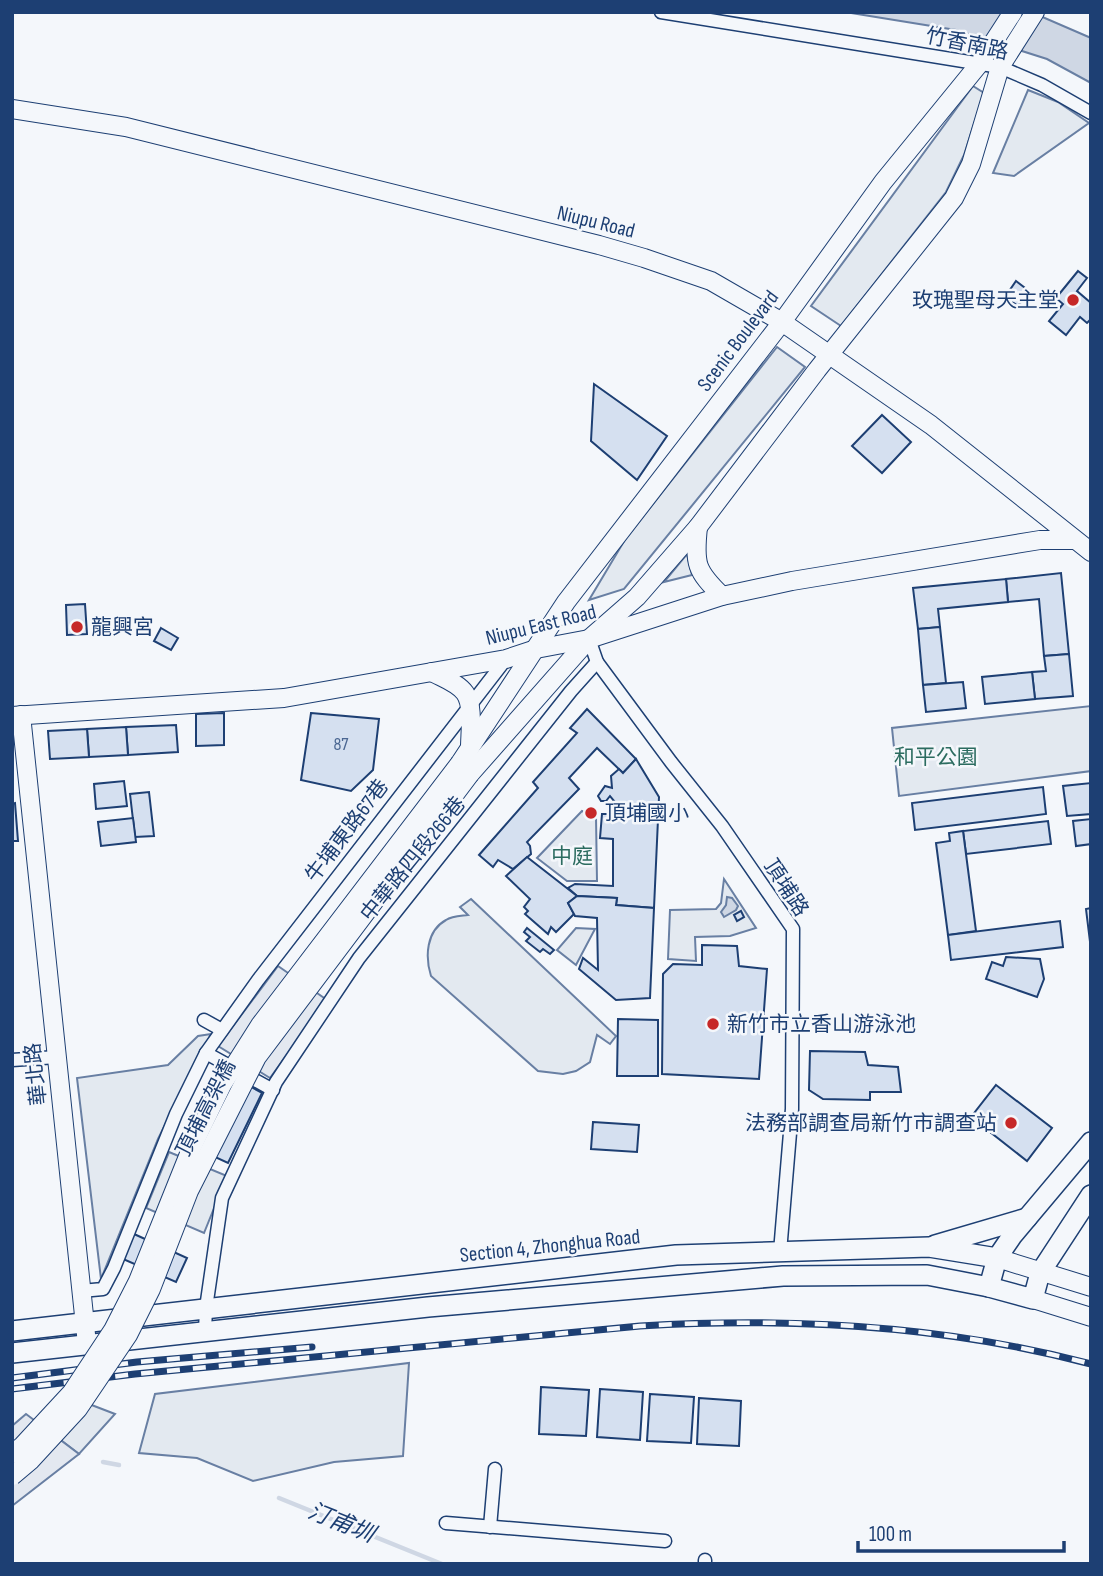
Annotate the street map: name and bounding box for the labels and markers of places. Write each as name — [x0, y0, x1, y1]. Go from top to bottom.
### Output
place label: 玫瑰聖母天主堂 — [912, 288, 1059, 313]
marker: 玫瑰聖母天主堂 — [1065, 292, 1081, 308]
place label: 龍興宮 — [91, 615, 154, 640]
marker: 龍興宮 — [69, 619, 85, 635]
place label: 頂埔國小 — [605, 801, 689, 826]
marker: 頂埔國小 — [583, 805, 599, 821]
place label: 新竹市立香山游泳池 — [727, 1012, 916, 1037]
marker: 新竹市立香山游泳池 — [705, 1016, 721, 1032]
place label: 法務部調查局新竹市調查站 — [745, 1111, 997, 1136]
marker: 法務部調查局新竹市調查站 — [1003, 1115, 1019, 1131]

